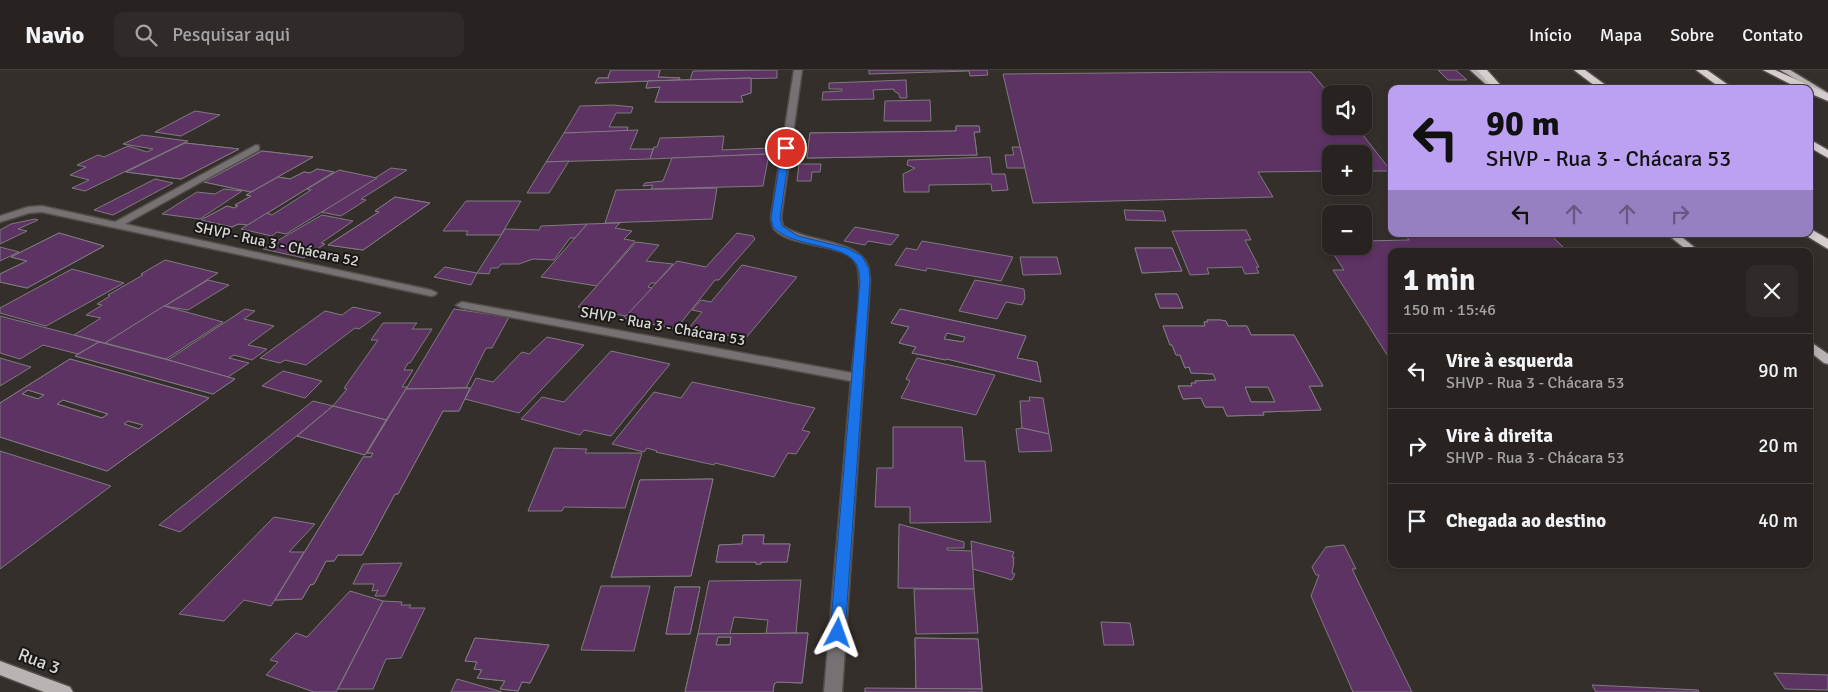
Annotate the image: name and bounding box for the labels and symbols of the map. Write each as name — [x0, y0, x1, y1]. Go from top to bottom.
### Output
pin — [765, 127, 807, 169]
street label: SHVP - Rua 3 - Chácara 52 — [193, 218, 361, 270]
street label: SHVP - Rua 3 - Chácara 53 — [579, 303, 747, 349]
position arrow — [811, 606, 863, 658]
street label: Rua 3 — [15, 643, 63, 679]

